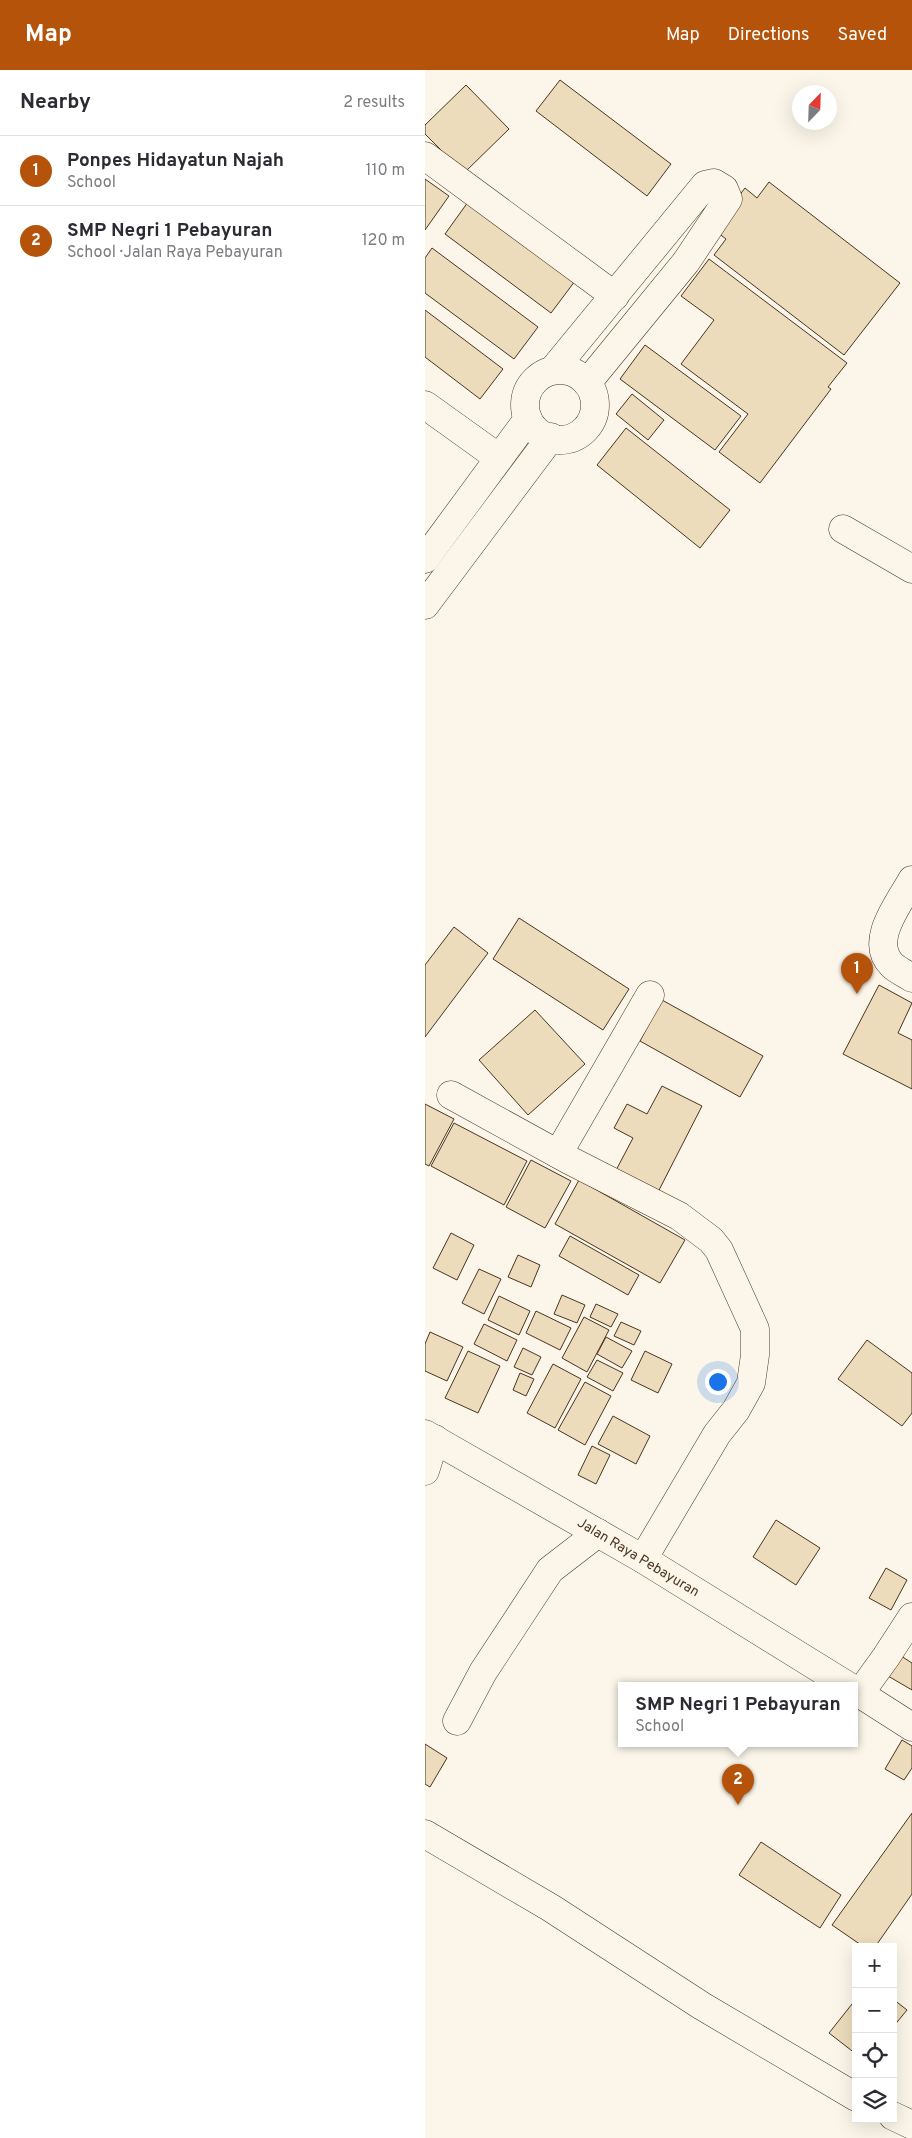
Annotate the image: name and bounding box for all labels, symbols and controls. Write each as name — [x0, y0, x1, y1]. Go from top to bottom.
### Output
text: Map — [25, 20, 72, 50]
text: Map — [666, 24, 700, 47]
text: Directions — [728, 24, 810, 47]
text: Saved — [838, 24, 887, 47]
north arrow — [792, 85, 837, 130]
text: Nearby — [20, 89, 91, 116]
text: 2 results — [343, 93, 405, 113]
text: Ponpes Hidayatun Najah — [67, 149, 284, 173]
text: 1 — [33, 161, 39, 181]
text: 110 m — [365, 161, 405, 181]
text: School — [67, 173, 116, 193]
text: SMP Negri 1 Pebayuran — [67, 219, 272, 243]
text: 2 — [31, 231, 41, 251]
text: 120 m — [362, 231, 405, 251]
text: School · Jalan Raya Pebayuran — [67, 243, 283, 263]
pin: 1 — [841, 953, 873, 994]
your location — [705, 1369, 731, 1395]
street label: Jalan Raya Pebayuran — [574, 1515, 702, 1601]
popup — [618, 1682, 858, 1747]
text: SMP Negri 1 Pebayuran — [635, 1693, 841, 1717]
text: School — [635, 1717, 684, 1737]
pin: 2 — [722, 1764, 754, 1805]
map controls — [852, 1943, 897, 2123]
button: + — [852, 1943, 897, 1988]
button: − — [852, 1988, 897, 2033]
button: locate — [852, 2033, 897, 2078]
button: layers — [852, 2078, 897, 2123]

